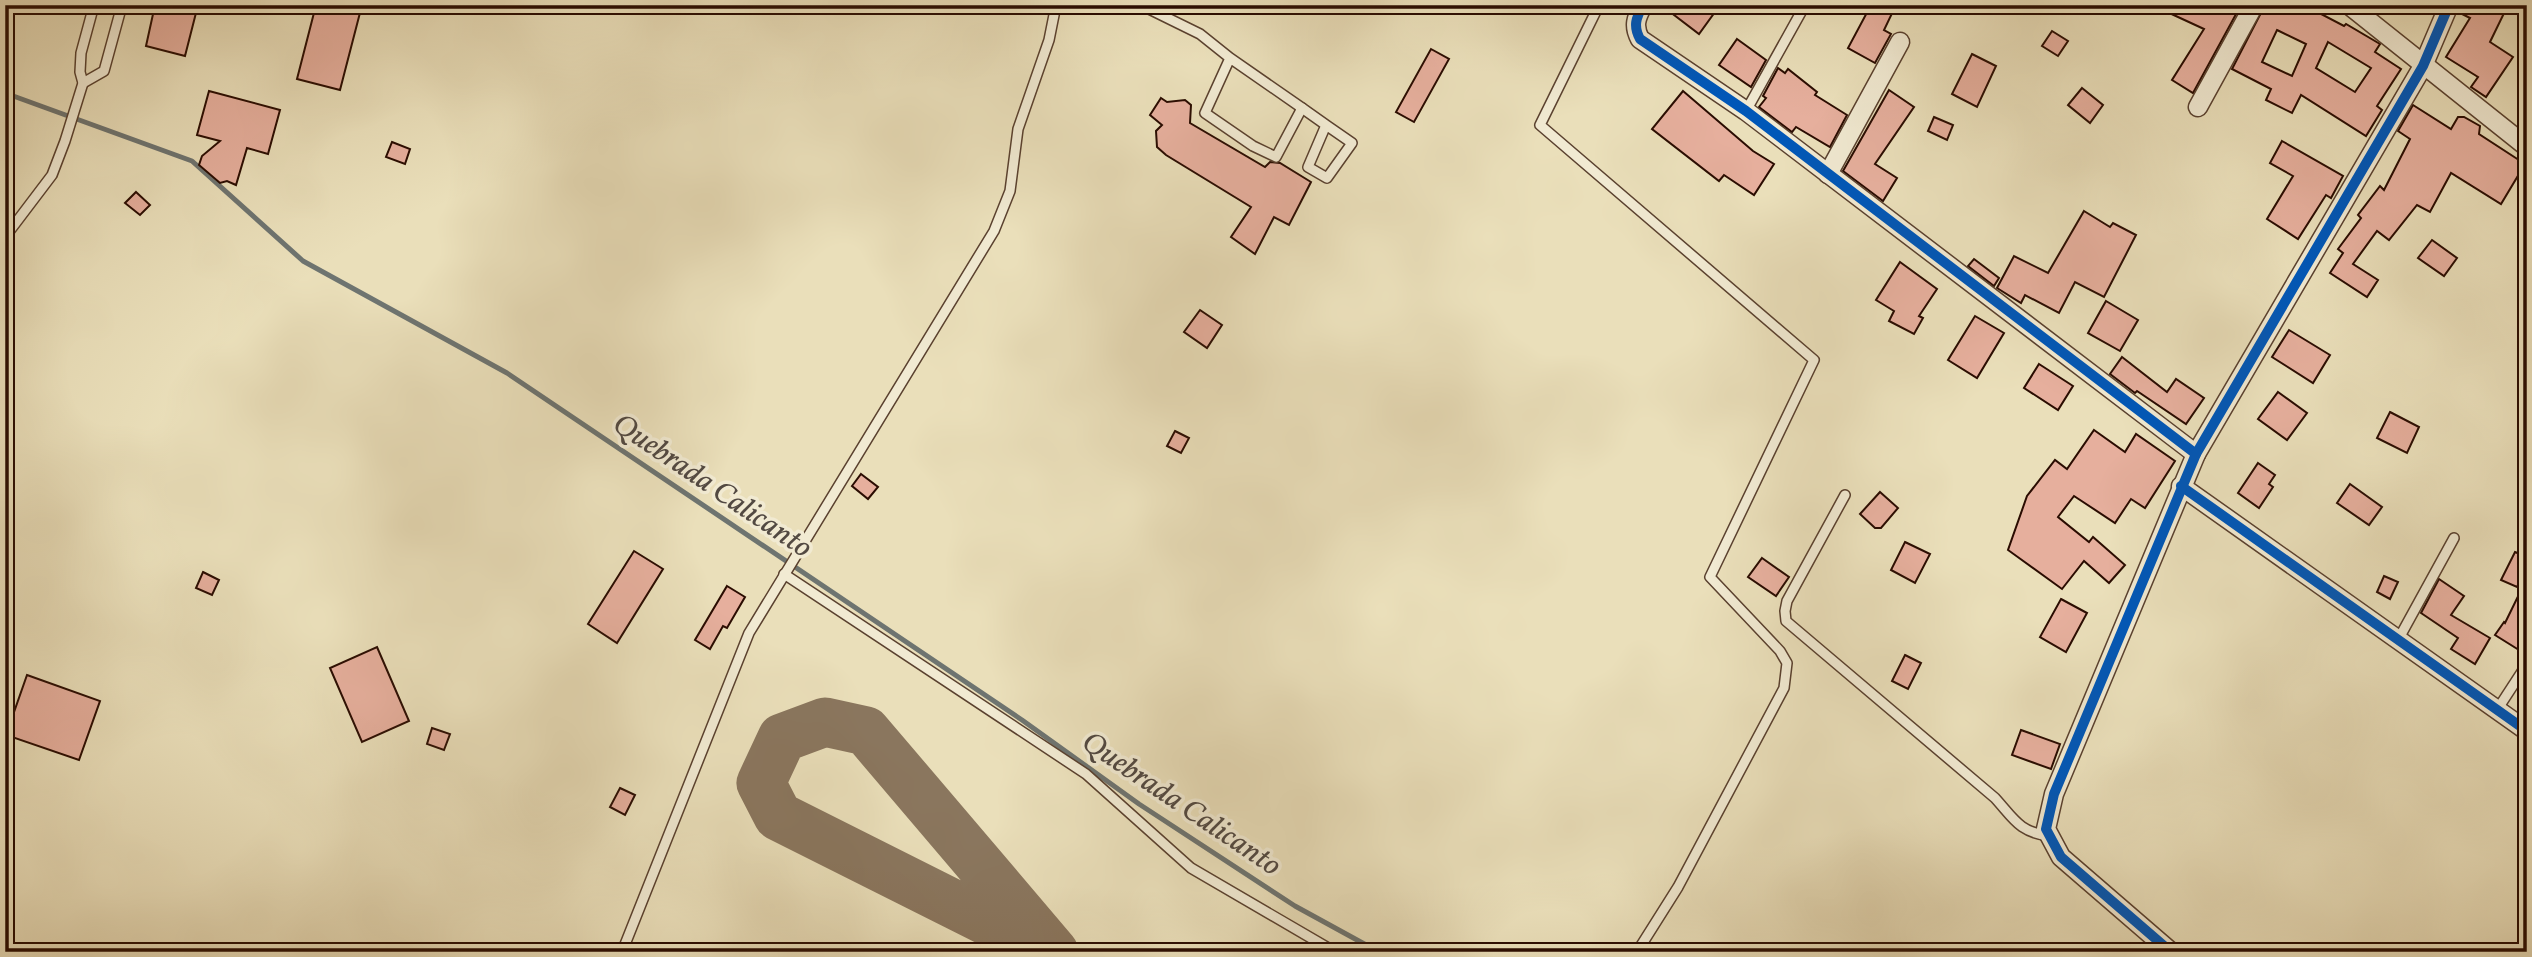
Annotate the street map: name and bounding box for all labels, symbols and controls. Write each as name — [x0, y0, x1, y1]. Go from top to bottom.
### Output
water label: Quebrada Calicanto — [604, 404, 820, 569]
water label: Quebrada Calicanto — [1073, 722, 1289, 887]

